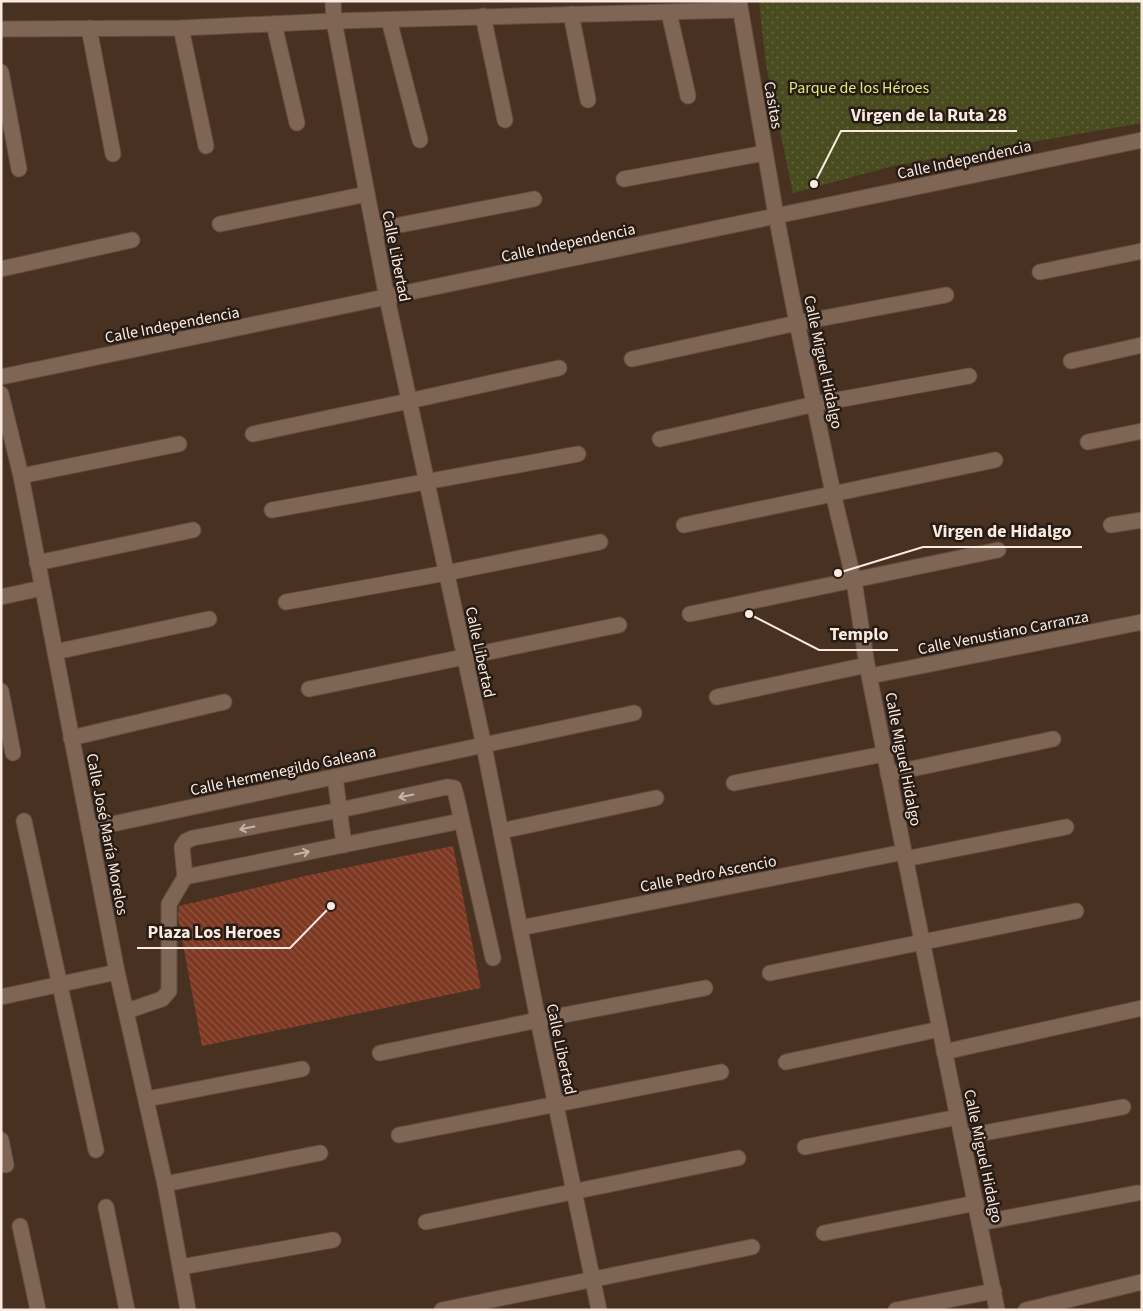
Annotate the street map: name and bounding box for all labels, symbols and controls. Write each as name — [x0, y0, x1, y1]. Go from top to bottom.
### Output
park label: Parque de los Héroes — [789, 77, 929, 99]
street label: Casitas — [758, 80, 788, 131]
callout: Virgen de la Ruta 28 — [841, 98, 1017, 131]
text: Virgen de la Ruta 28 — [850, 103, 1007, 128]
street label: Calle Independencia — [895, 135, 1033, 185]
street label: Calle Libertad — [376, 209, 416, 304]
street label: Calle Independencia — [499, 218, 637, 268]
street label: Calle Miguel Hidalgo — [798, 293, 848, 431]
street label: Calle Independencia — [103, 301, 241, 349]
callout: Virgen de Hidalgo — [923, 514, 1082, 547]
text: Virgen de Hidalgo — [931, 519, 1072, 544]
street label: Calle Libertad — [460, 605, 500, 700]
street label: Calle Venustiano Carranza — [916, 606, 1090, 660]
callout: Templo — [819, 617, 898, 650]
text: Templo — [830, 622, 888, 647]
street label: Calle Miguel Hidalgo — [879, 690, 927, 828]
street label: Calle Hermenegildo Galeana — [188, 741, 378, 801]
street label: Calle José María Morelos — [81, 752, 134, 917]
one-way arrow — [399, 792, 415, 801]
one-way arrow — [239, 824, 255, 834]
one-way arrow — [293, 848, 309, 858]
street label: Calle Pedro Ascencio — [638, 850, 778, 898]
callout: Plaza Los Heroes — [137, 915, 290, 948]
text: Plaza Los Heroes — [148, 920, 280, 945]
street label: Calle Libertad — [541, 1002, 581, 1097]
street label: Calle Miguel Hidalgo — [958, 1087, 1008, 1225]

